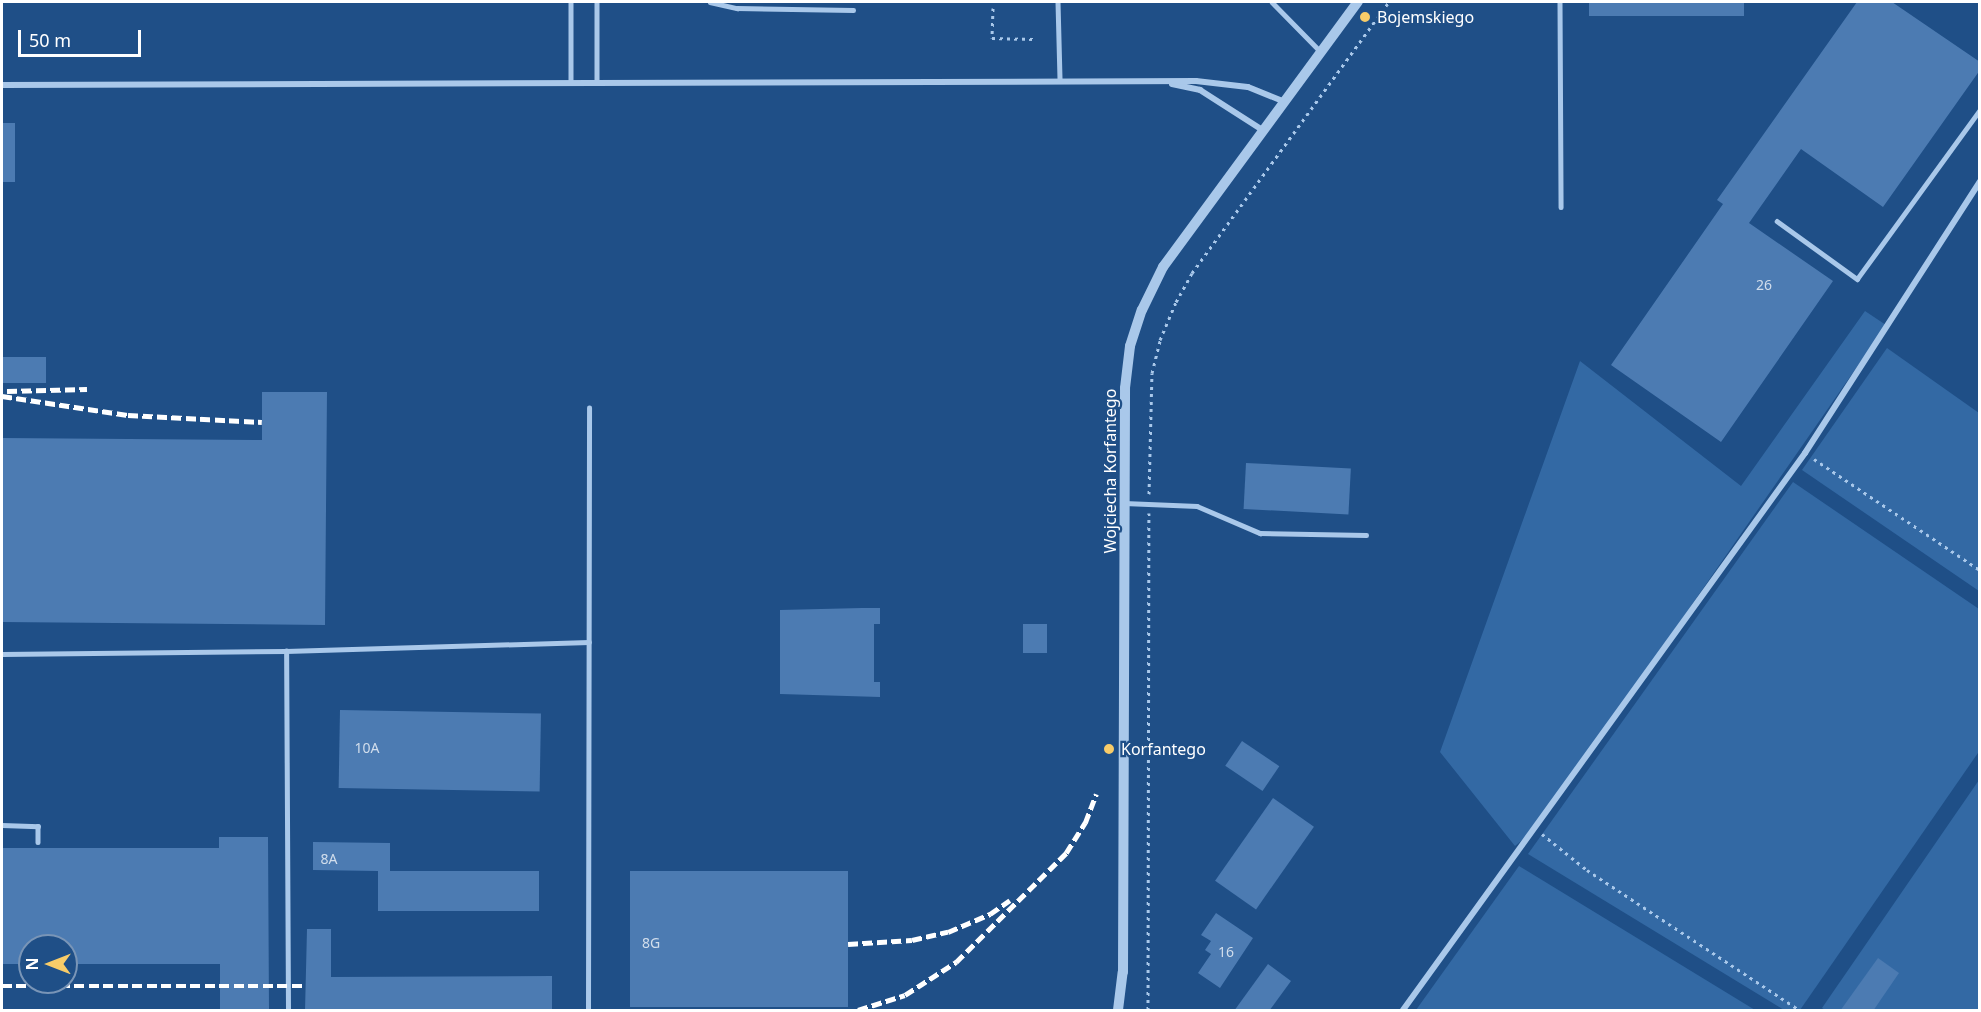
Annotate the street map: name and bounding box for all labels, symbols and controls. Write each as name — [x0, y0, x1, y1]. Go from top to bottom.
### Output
place label: Bojemskiego — [1377, 7, 1474, 27]
marker: Bojemskiego — [1358, 10, 1372, 24]
scale bar — [21, 18, 144, 56]
text: 50 m — [29, 28, 71, 52]
house number: 26 — [1756, 277, 1772, 293]
street label: Wojciecha Korfantego — [1100, 389, 1120, 553]
place label: Korfantego — [1121, 739, 1206, 759]
house number: 10A — [355, 740, 379, 756]
marker: Korfantego — [1102, 742, 1116, 756]
house number: 8A — [321, 851, 337, 867]
north arrow — [18, 934, 78, 994]
house number: 8G — [642, 935, 660, 951]
house number: 16 — [1218, 944, 1234, 960]
text: N — [21, 958, 43, 971]

